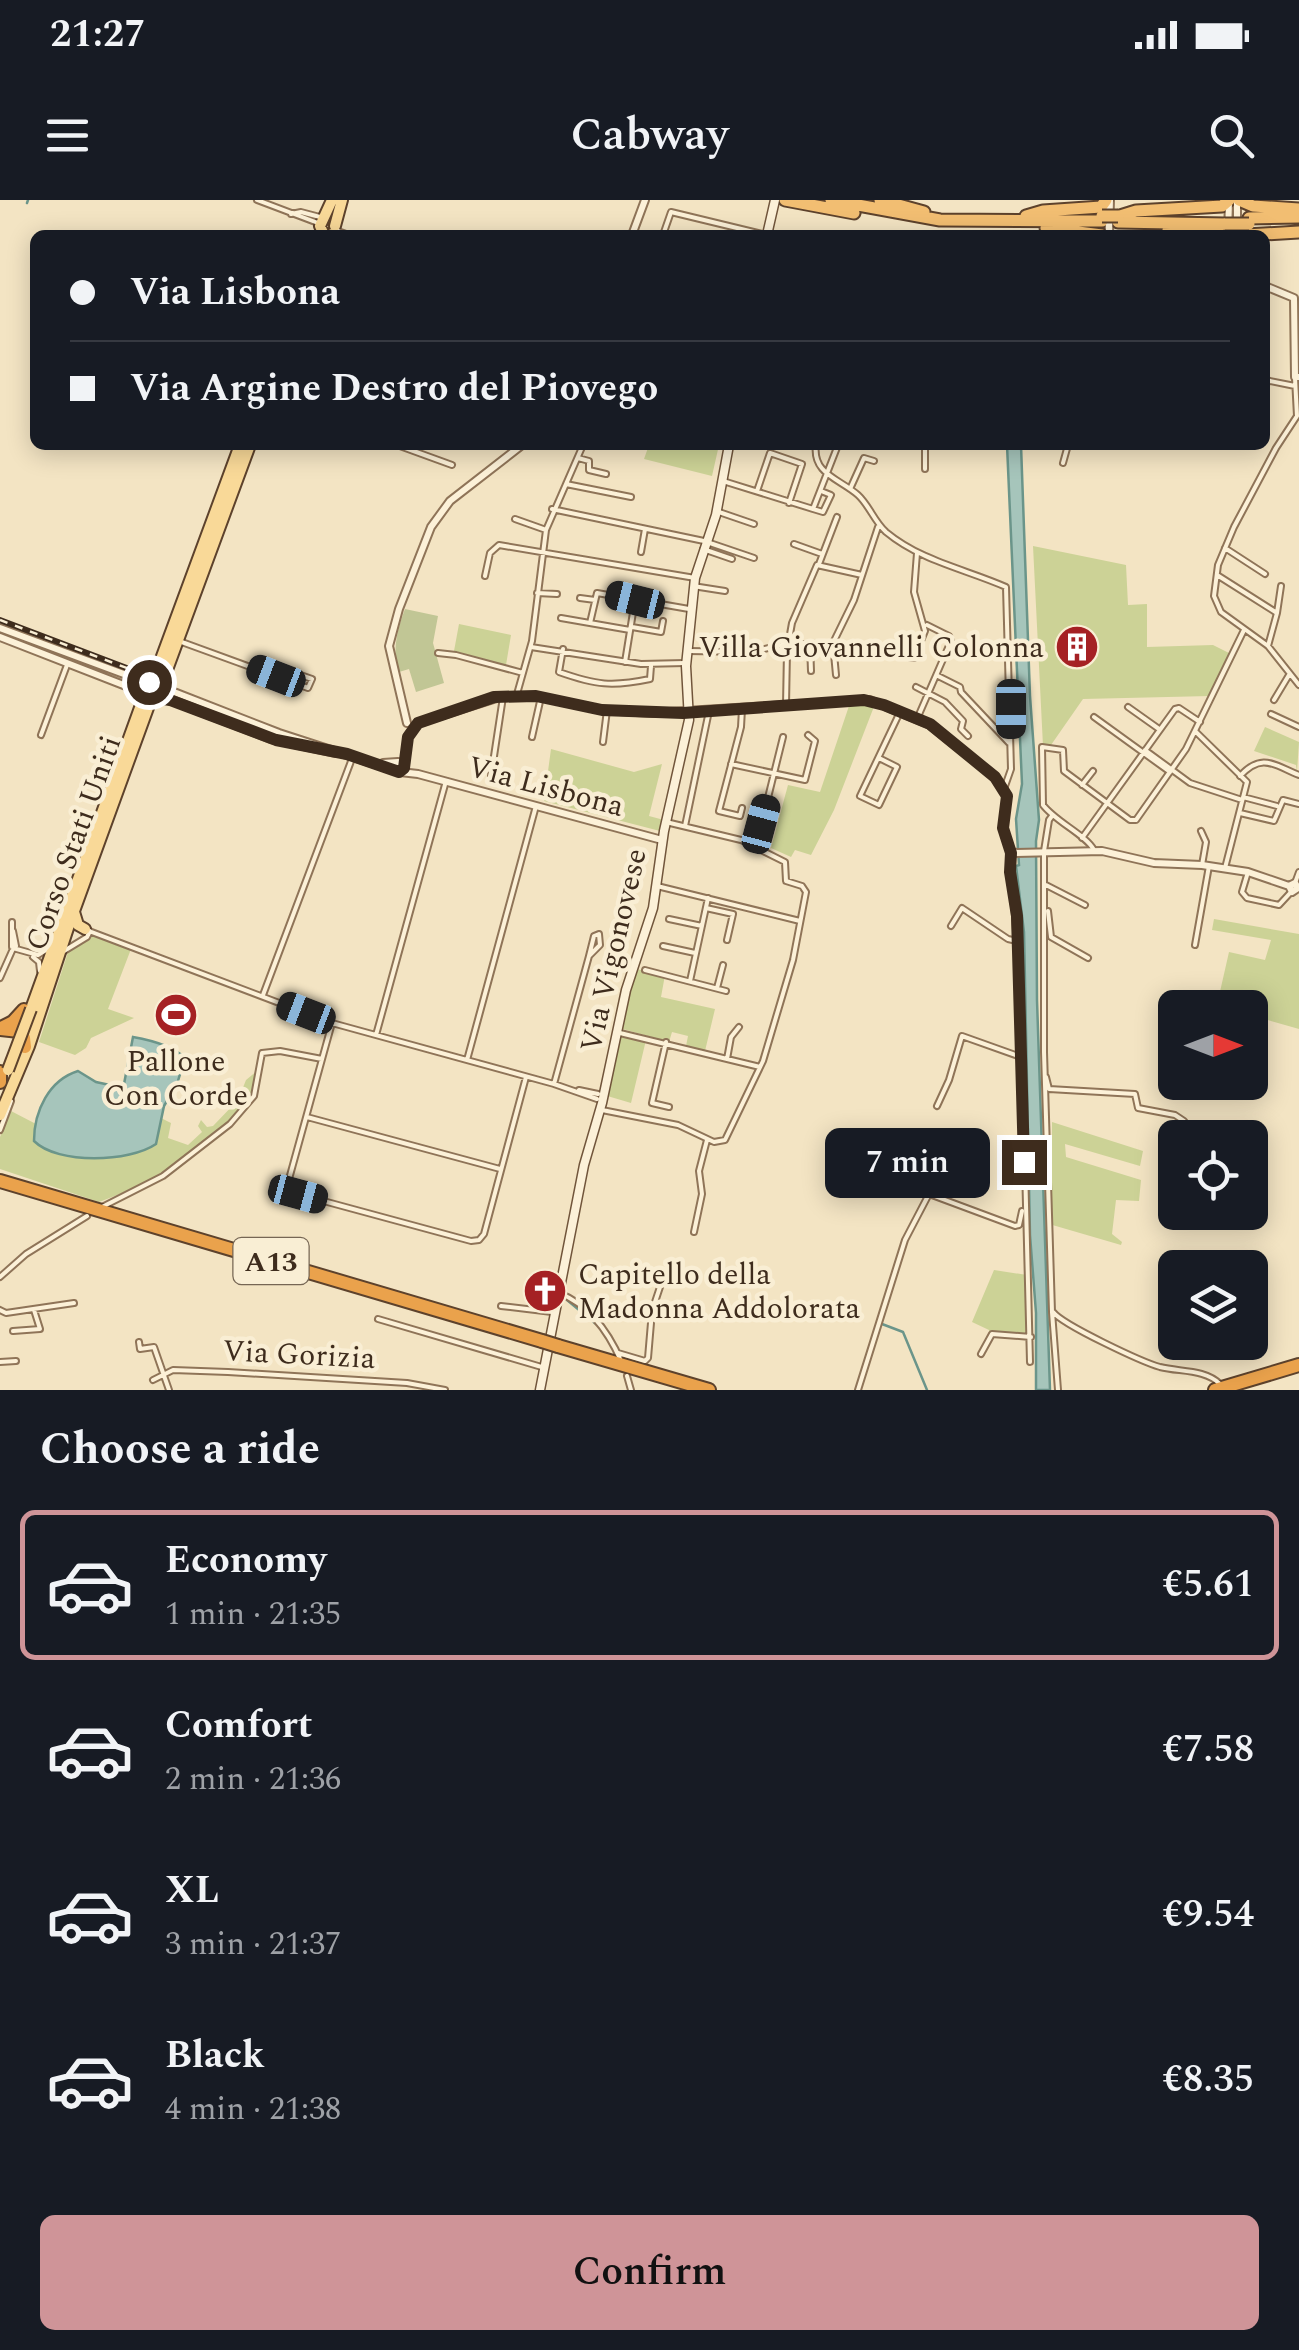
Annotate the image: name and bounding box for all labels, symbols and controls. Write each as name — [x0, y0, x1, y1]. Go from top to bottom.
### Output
text: 21:27 — [50, 6, 145, 64]
text: Cabway — [571, 101, 728, 170]
icon: menu — [40, 108, 95, 163]
icon: search — [1204, 108, 1259, 163]
text: Via Lisbona — [130, 264, 340, 322]
text: Via Argine Destro del Piovego — [130, 360, 658, 418]
car — [602, 578, 668, 622]
building icon: Villa Giovannelli Colonna — [1054, 624, 1100, 670]
place label: Villa Giovannelli Colonna — [698, 625, 1044, 671]
car — [243, 651, 309, 701]
route start — [127, 660, 172, 705]
car — [996, 679, 1026, 739]
street label: Corso Stati Uniti — [14, 729, 134, 957]
street label: Via Lisbona — [463, 744, 629, 830]
car — [739, 791, 783, 857]
street label: Via Vigonovese — [568, 844, 660, 1057]
car — [273, 988, 339, 1038]
north arrow — [1158, 990, 1268, 1100]
map controls — [1158, 990, 1268, 1360]
sports icon: Pallone Con Corde — [153, 992, 199, 1038]
place label: Pallone Con Corde — [104, 1039, 248, 1119]
button: locate — [1158, 1120, 1268, 1230]
callout: 7 min — [824, 1127, 989, 1197]
text: 7 min — [866, 1138, 949, 1187]
route end — [1002, 1140, 1047, 1185]
car — [265, 1172, 331, 1216]
road number: A13 — [234, 1238, 308, 1284]
button: layers — [1158, 1250, 1268, 1360]
place label: Capitello della Madonna Addolorata — [578, 1252, 861, 1332]
church icon: Capitello della Madonna Addolorata — [522, 1268, 568, 1314]
street label: Via Gorizia — [221, 1328, 377, 1382]
text: Choose a ride — [40, 1415, 320, 1484]
text: Economy — [165, 1532, 326, 1590]
icon: car — [45, 1540, 135, 1630]
text: €5.61 — [1163, 1556, 1254, 1614]
text: 1 min · 21:35 — [165, 1590, 341, 1639]
text: Comfort — [165, 1697, 312, 1755]
icon: car — [45, 1705, 135, 1795]
text: €7.58 — [1163, 1721, 1254, 1779]
text: 2 min · 21:36 — [165, 1755, 341, 1804]
text: XL — [165, 1862, 219, 1920]
icon: car — [45, 1870, 135, 1960]
text: €9.54 — [1163, 1886, 1254, 1944]
text: 3 min · 21:37 — [165, 1920, 341, 1969]
text: Black — [165, 2027, 265, 2085]
icon: car — [45, 2035, 135, 2125]
text: €8.35 — [1163, 2051, 1254, 2109]
text: 4 min · 21:38 — [165, 2085, 341, 2134]
button: Confirm — [40, 2215, 1259, 2330]

